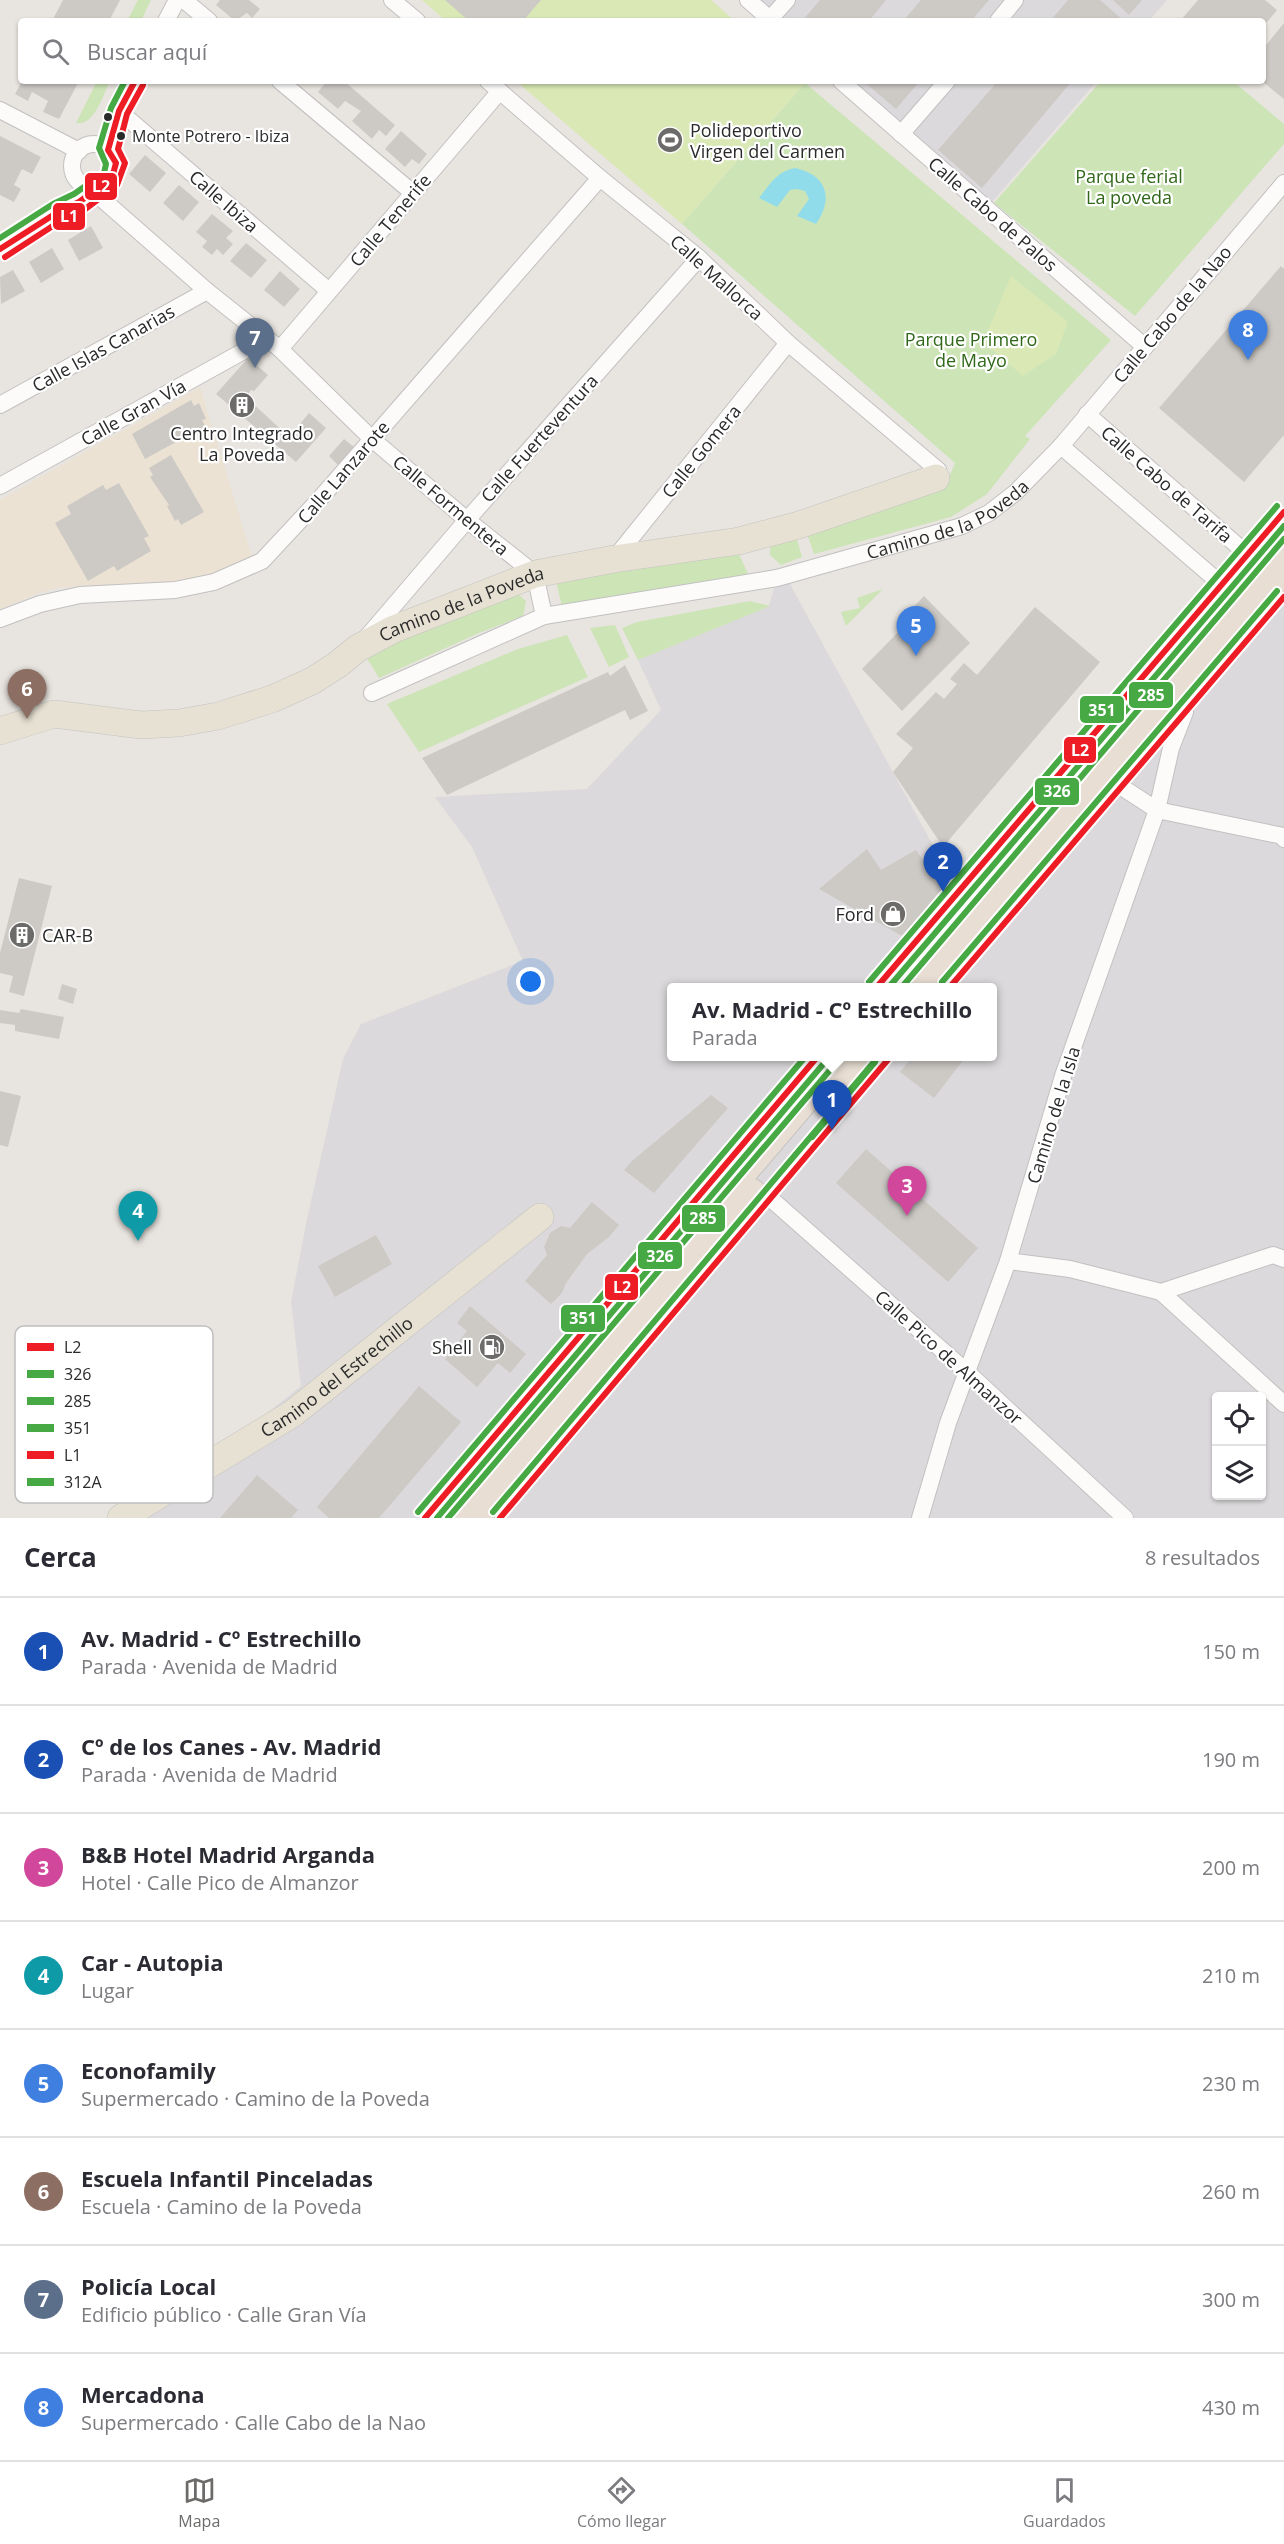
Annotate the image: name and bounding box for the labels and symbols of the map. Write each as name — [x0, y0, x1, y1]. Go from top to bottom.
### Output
unlabelled marker — [102, 111, 114, 123]
place label: Polideportivo Virgen del Carmen — [690, 118, 845, 163]
place label: Monte Potrero - Ibiza — [132, 125, 289, 147]
sports icon: Polideportivo Virgen del Carmen — [655, 125, 685, 155]
marker: Monte Potrero - Ibiza — [115, 130, 127, 142]
street label: Calle Cabo de Palos — [923, 151, 1063, 277]
street label: Calle Ibiza — [184, 164, 264, 238]
park label: Parque ferial La poveda — [1075, 164, 1183, 209]
street label: Calle Tenerife — [344, 168, 436, 272]
line badge: L2 — [84, 172, 118, 201]
text: L2 — [92, 175, 110, 197]
line badge: L1 — [52, 202, 86, 231]
text: L1 — [60, 205, 78, 227]
street label: Calle Mallorca — [665, 229, 769, 325]
street label: Calle Cabo de la Nao — [1107, 240, 1237, 388]
street label: Calle Islas Canarias — [27, 299, 179, 397]
pin: 8 — [1228, 310, 1268, 360]
pin: 7 — [236, 318, 274, 368]
park label: Parque Primero de Mayo — [905, 327, 1037, 372]
street label: Calle Fuerteventura — [475, 369, 603, 507]
street label: Calle Gran Vía — [76, 373, 190, 451]
building icon: Centro Integrado La Poveda — [227, 390, 257, 420]
street label: Calle Gomera — [656, 399, 746, 503]
street label: Calle Lanzarote — [292, 416, 394, 528]
street label: Calle Cabo de Tarifa — [1096, 420, 1238, 548]
place label: Centro Integrado La Poveda — [170, 421, 314, 466]
street label: Calle Formentera — [388, 449, 514, 561]
street label: Camino de la Poveda — [864, 474, 1034, 564]
street label: Camino de la Poveda — [374, 561, 546, 647]
pin: 5 — [896, 606, 936, 656]
pin: 6 — [8, 670, 46, 719]
line badge: 285 — [1128, 681, 1174, 709]
text: 285 — [1137, 684, 1165, 706]
line badge: 351 — [1079, 695, 1125, 724]
text: 351 — [1088, 699, 1116, 721]
line badge: L2 — [1063, 736, 1097, 764]
text: L2 — [1071, 739, 1089, 761]
line badge: 326 — [1034, 777, 1080, 806]
text: 326 — [1043, 780, 1071, 802]
pin: 2 — [924, 842, 962, 892]
shop icon: Ford — [878, 899, 908, 929]
place label: Ford — [836, 902, 874, 926]
building icon: CAR-B — [7, 920, 37, 950]
place label: CAR-B — [42, 923, 93, 947]
your location — [516, 967, 545, 996]
street label: Camino de la Isla — [1021, 1043, 1085, 1187]
pin: 1 — [812, 1080, 852, 1130]
pin: 3 — [888, 1166, 926, 1216]
pin: 4 — [118, 1192, 158, 1241]
line badge: 285 — [681, 1204, 726, 1233]
text: 285 — [689, 1207, 717, 1229]
line badge: 326 — [637, 1241, 683, 1270]
text: 326 — [646, 1245, 674, 1267]
line badge: L2 — [604, 1273, 639, 1301]
text: L2 — [613, 1276, 631, 1298]
street label: Calle Pico de Almanzor — [870, 1284, 1028, 1430]
line badge: 351 — [560, 1304, 606, 1333]
text: 351 — [569, 1307, 597, 1329]
street label: Camino del Estrechillo — [256, 1311, 418, 1443]
legend — [15, 1326, 213, 1503]
fuel station icon: Shell — [477, 1332, 507, 1362]
place label: Shell — [432, 1335, 472, 1359]
text: L2 — [64, 1336, 82, 1358]
text: 326 — [64, 1363, 91, 1385]
text: 285 — [64, 1390, 91, 1412]
text: 351 — [64, 1417, 91, 1439]
text: L1 — [64, 1444, 82, 1466]
text: 312A — [64, 1471, 102, 1493]

